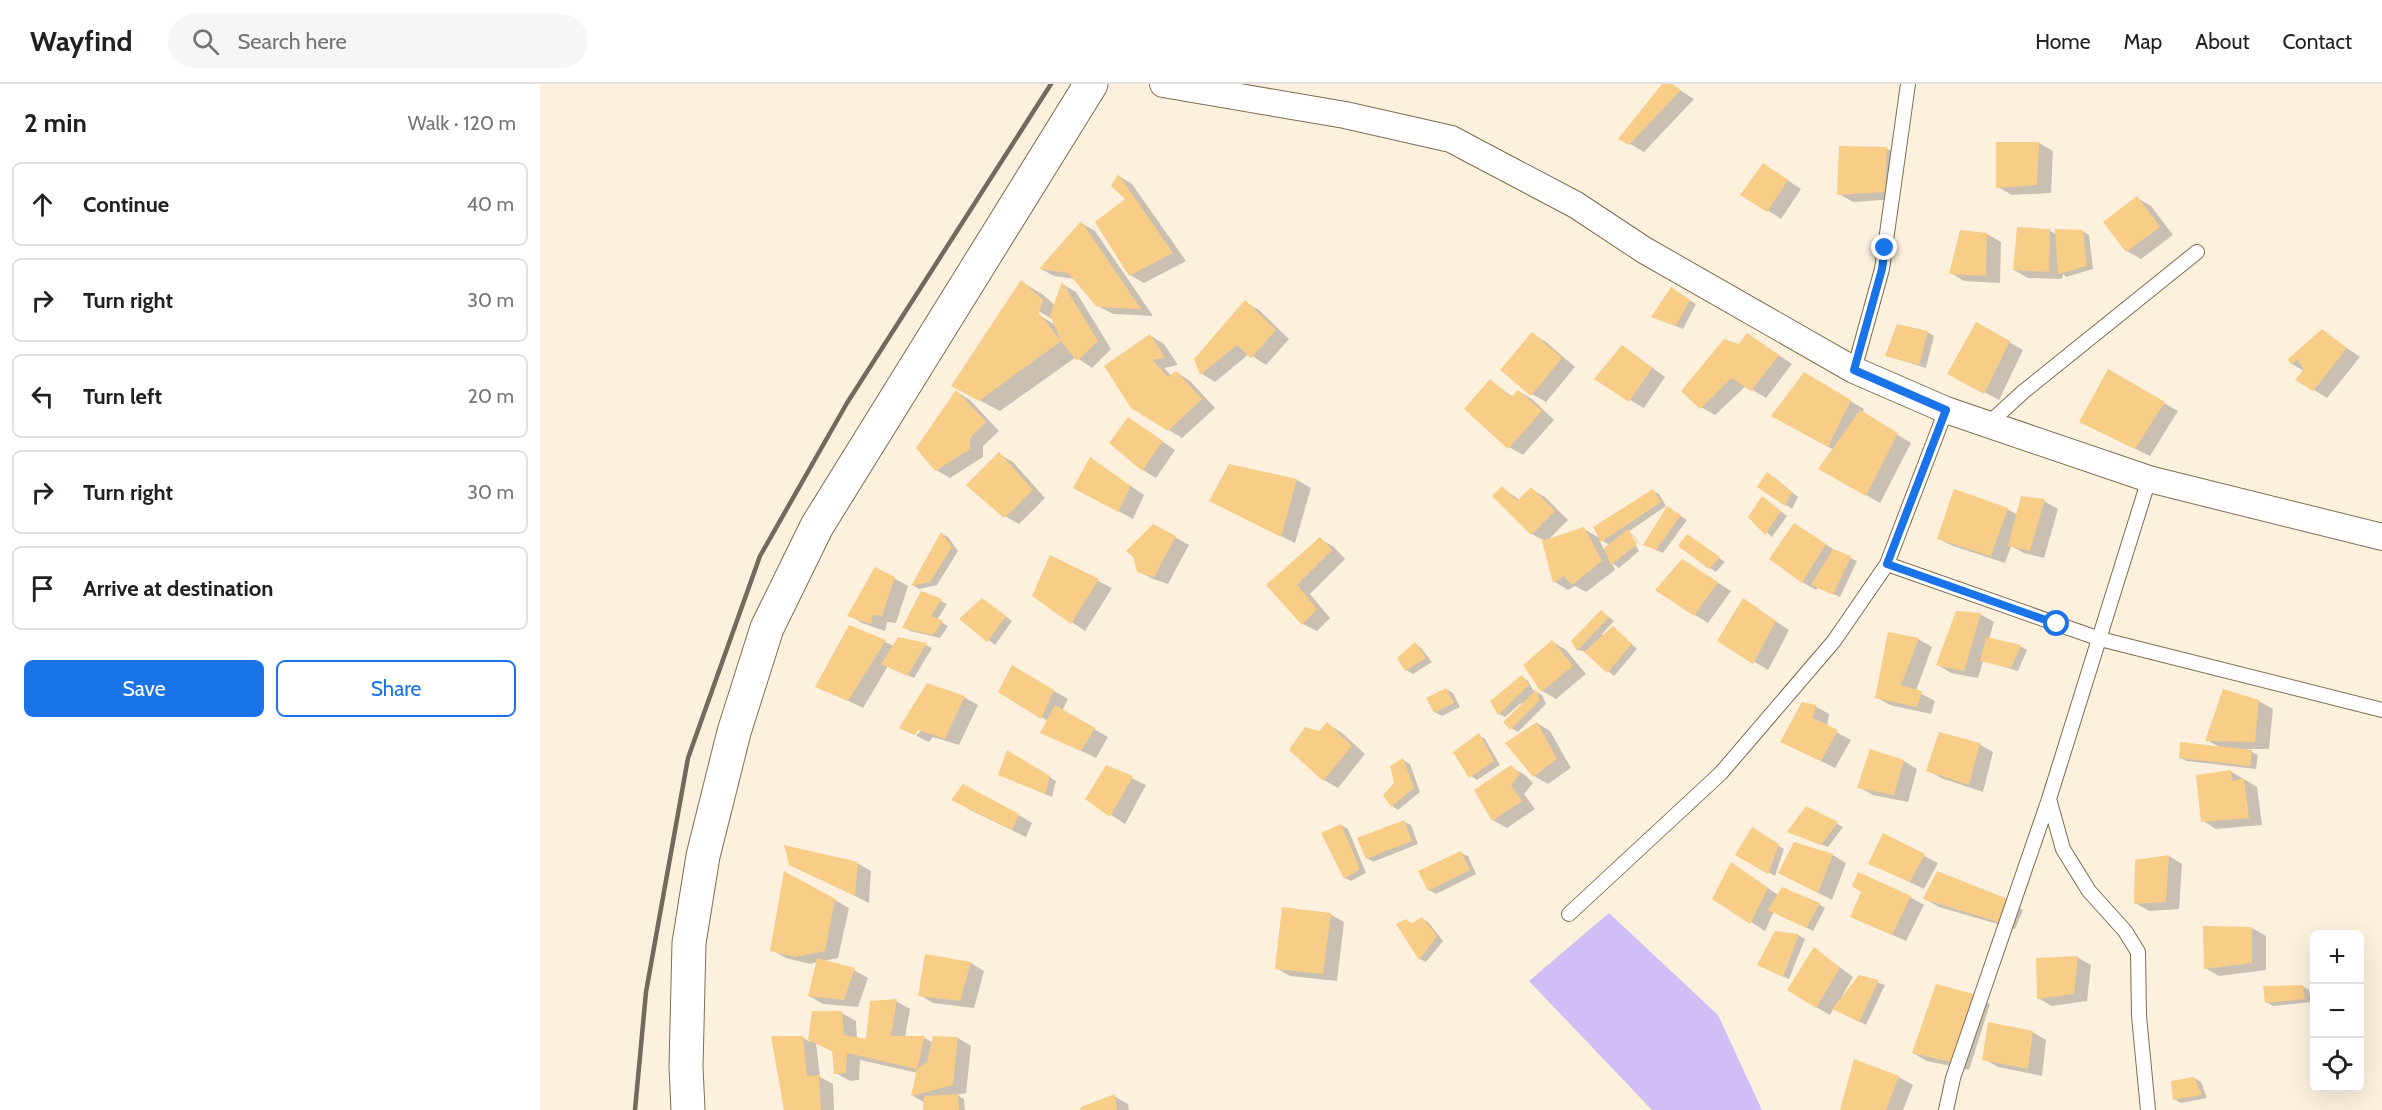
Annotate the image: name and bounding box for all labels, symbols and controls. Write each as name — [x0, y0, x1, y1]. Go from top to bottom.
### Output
search box — [168, 14, 588, 68]
text: Wayfind — [30, 24, 132, 58]
icon: search — [189, 25, 222, 58]
text: Search here — [237, 28, 347, 55]
text: Home — [2035, 29, 2091, 54]
text: Map — [2124, 29, 2162, 54]
text: About — [2195, 29, 2249, 54]
text: Contact — [2282, 29, 2352, 54]
text: 2 min — [24, 107, 87, 139]
text: Walk · 120 m — [408, 111, 516, 135]
icon: ahead — [26, 188, 59, 221]
text: Continue — [83, 191, 169, 218]
text: 40 m — [466, 192, 514, 216]
route end — [1871, 234, 1897, 260]
icon: right — [26, 284, 59, 317]
text: Turn right — [83, 287, 173, 314]
text: 30 m — [467, 288, 514, 312]
icon: left — [26, 380, 59, 413]
text: Turn left — [83, 383, 162, 410]
text: 20 m — [468, 384, 514, 408]
icon: right — [26, 476, 59, 509]
text: Turn right — [83, 479, 173, 506]
text: 30 m — [467, 480, 514, 504]
icon: arrive — [26, 572, 59, 605]
text: Arrive at destination — [83, 575, 273, 602]
route start — [2043, 610, 2069, 636]
button: Save — [24, 660, 264, 717]
button: Share — [276, 660, 516, 717]
map controls — [2310, 930, 2364, 1092]
button: + — [2310, 930, 2364, 984]
button: − — [2310, 984, 2364, 1038]
button: locate — [2310, 1038, 2364, 1092]

